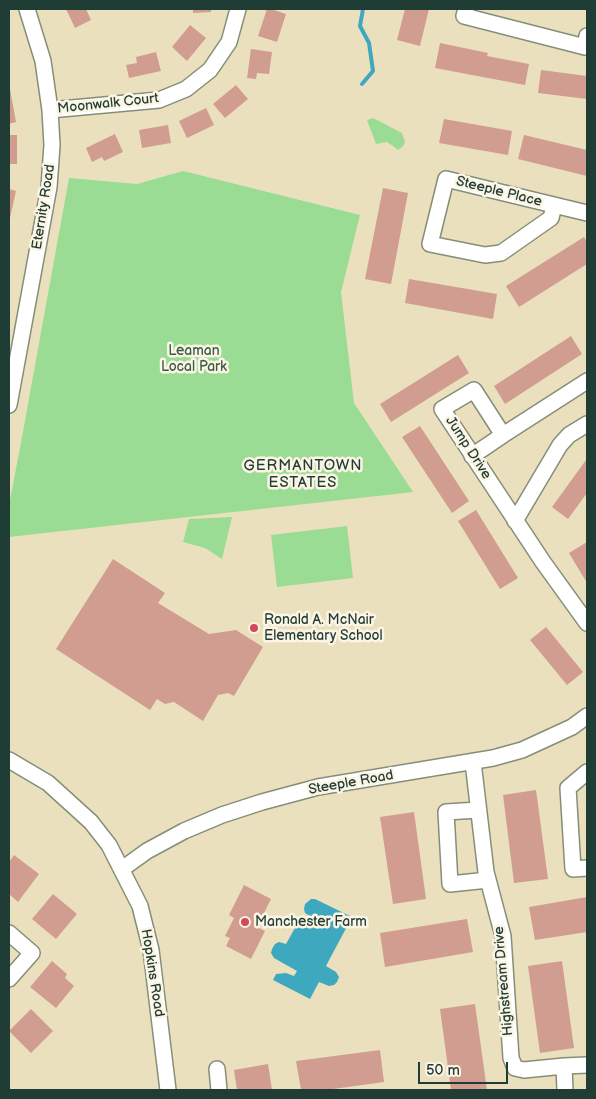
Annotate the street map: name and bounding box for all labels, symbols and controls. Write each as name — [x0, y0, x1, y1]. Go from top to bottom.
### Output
street label: Moonwalk Court — [56, 90, 160, 118]
street label: Eternity Road — [29, 163, 59, 251]
street label: Steeple Place — [454, 173, 544, 211]
park label: Leaman Local Park — [161, 343, 227, 376]
street label: Jump Drive — [441, 413, 495, 483]
district label: GERMANTOWN ESTATES — [242, 457, 364, 492]
place label: Ronald A. McNair Elementary School — [264, 612, 383, 644]
marker: Ronald A. McNair Elementary School — [248, 622, 260, 634]
street label: Steeple Road — [307, 767, 395, 799]
place label: Manchester Farm — [255, 914, 367, 930]
marker: Manchester Farm — [239, 916, 251, 928]
street label: Highstream Drive — [491, 926, 517, 1036]
street label: Hopkins Road — [137, 928, 167, 1018]
scale bar — [421, 1052, 511, 1084]
text: 50 m — [426, 1061, 460, 1080]

